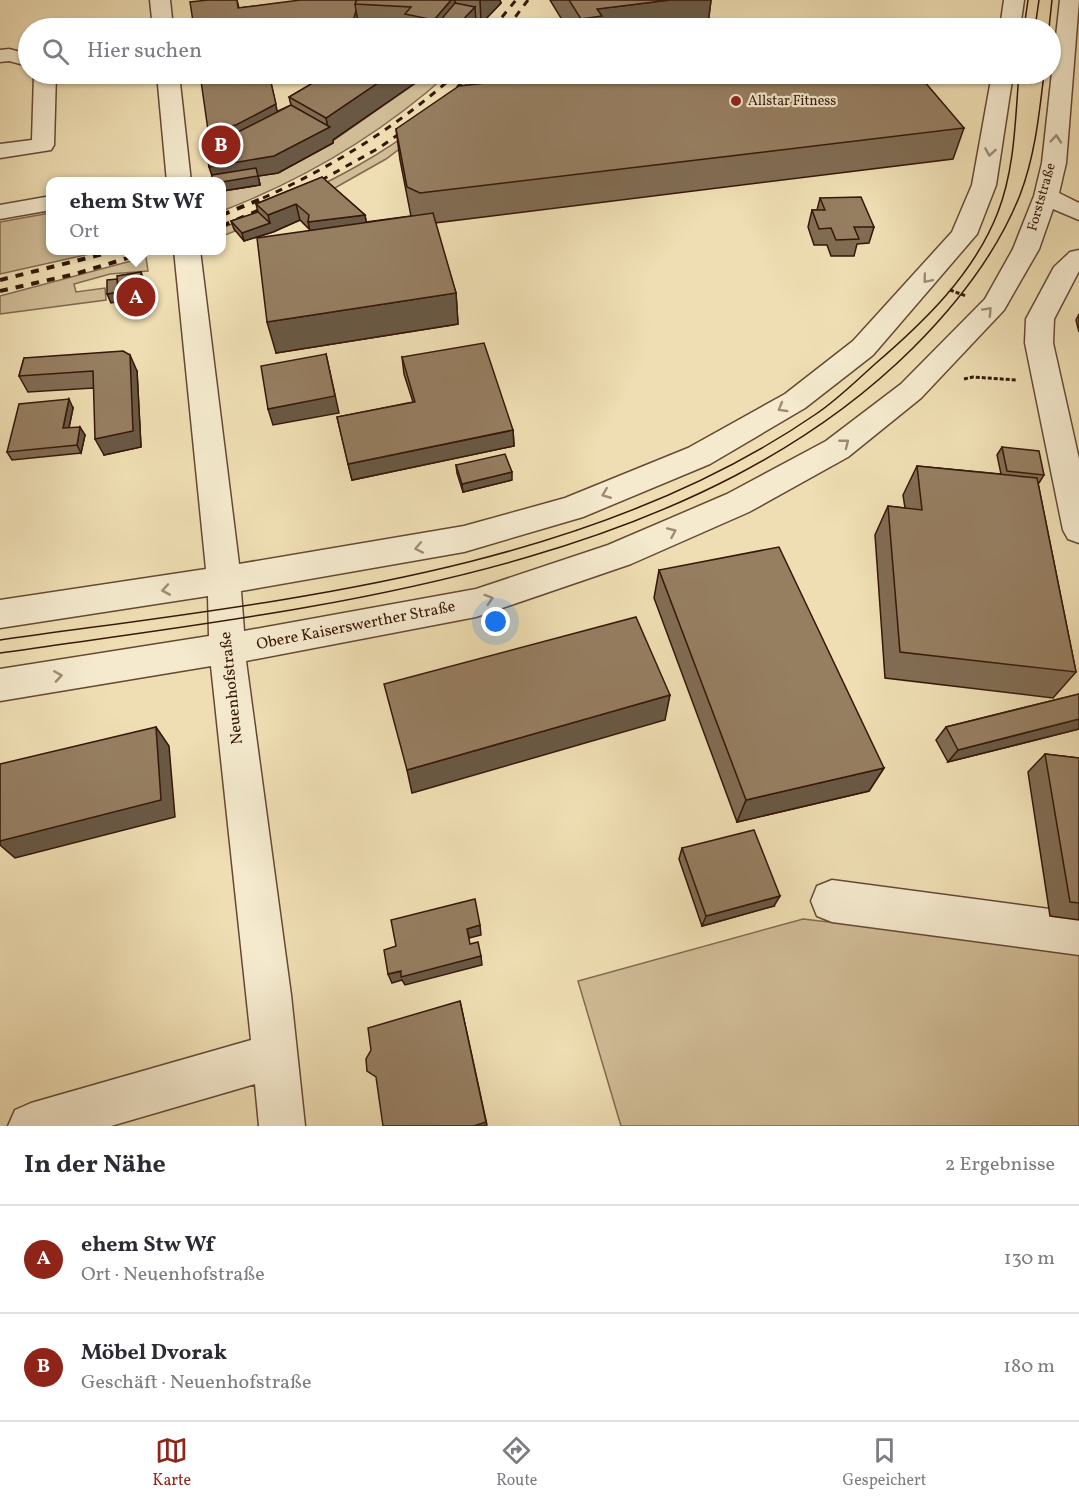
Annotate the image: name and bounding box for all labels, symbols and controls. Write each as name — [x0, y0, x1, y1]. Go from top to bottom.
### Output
search box — [18, 18, 1061, 84]
icon: search — [39, 35, 72, 68]
text: Hier suchen — [87, 36, 202, 67]
place label: Allstar Fitness — [748, 92, 836, 111]
marker: Allstar Fitness — [729, 94, 743, 108]
pin: B — [202, 122, 240, 168]
one-way arrow — [1049, 134, 1062, 143]
one-way arrow — [984, 147, 996, 157]
street label: Forststraße — [1023, 160, 1061, 233]
popup — [46, 177, 226, 255]
text: ehem Stw Wf — [69, 187, 203, 218]
text: Ort — [69, 218, 99, 246]
one-way arrow — [923, 272, 934, 283]
pin: A — [116, 274, 156, 320]
one-way arrow — [980, 308, 991, 319]
one-way arrow — [778, 401, 788, 412]
one-way arrow — [838, 440, 849, 451]
one-way arrow — [601, 487, 612, 499]
one-way arrow — [665, 527, 676, 539]
one-way arrow — [414, 541, 424, 554]
one-way arrow — [161, 583, 170, 595]
one-way arrow — [483, 594, 493, 606]
street label: Obere Kaiserswerther Straße — [255, 596, 457, 656]
your location — [481, 607, 510, 636]
street label: Neuenhofstraße — [215, 630, 249, 746]
one-way arrow — [52, 670, 62, 683]
text: In der Nähe — [24, 1147, 166, 1183]
text: 2 Ergebnisse — [945, 1151, 1055, 1179]
text: ehem Stw Wf — [81, 1230, 214, 1261]
text: A — [36, 1245, 51, 1273]
text: 130 m — [1004, 1245, 1055, 1273]
text: Ort · Neuenhofstraße — [81, 1261, 265, 1289]
text: Möbel Dvorak — [81, 1338, 227, 1369]
text: B — [37, 1353, 50, 1381]
text: 180 m — [1003, 1353, 1055, 1381]
text: Geschäft · Neuenhofstraße — [81, 1369, 311, 1397]
tab: Karte — [153, 1434, 191, 1492]
tab: Route — [496, 1434, 537, 1492]
tab: Gespeichert — [843, 1434, 926, 1492]

